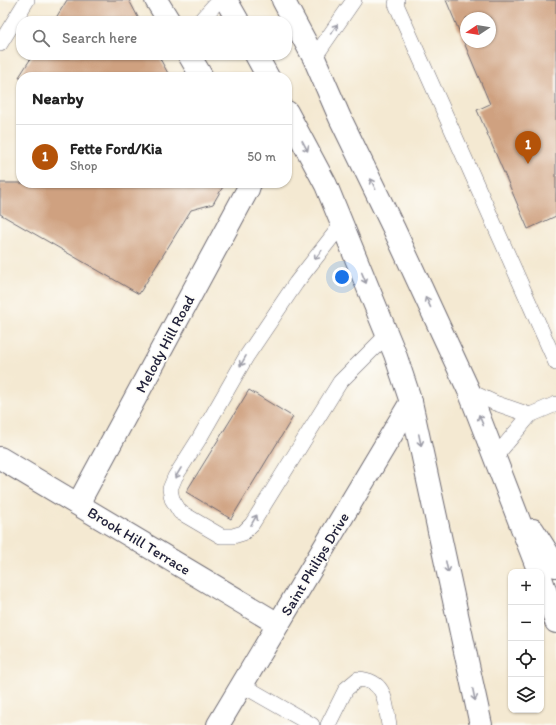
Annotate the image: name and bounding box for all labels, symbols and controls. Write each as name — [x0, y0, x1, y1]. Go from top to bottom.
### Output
north arrow — [460, 12, 496, 48]
search box — [16, 16, 292, 60]
one-way arrow — [330, 24, 338, 35]
icon: search — [30, 27, 52, 49]
text: Search here — [62, 29, 137, 47]
text: Nearby — [32, 88, 84, 108]
pin: 1 — [515, 131, 541, 164]
text: Fette Ford/Kia — [70, 140, 162, 158]
one-way arrow — [302, 140, 310, 152]
text: 1 — [42, 149, 48, 164]
text: 50 m — [247, 149, 276, 164]
text: Shop — [70, 158, 97, 173]
one-way arrow — [368, 178, 376, 190]
one-way arrow — [314, 249, 322, 260]
your location — [332, 267, 352, 287]
one-way arrow — [360, 271, 368, 283]
street label: Melody Hill Road — [132, 292, 198, 396]
one-way arrow — [424, 296, 431, 308]
one-way arrow — [239, 355, 247, 367]
one-way arrow — [477, 415, 485, 427]
one-way arrow — [416, 434, 424, 447]
one-way arrow — [173, 467, 181, 479]
street label: Brook Hill Terrace — [84, 503, 194, 579]
street label: Saint Philips Drive — [277, 509, 353, 619]
one-way arrow — [251, 514, 259, 526]
one-way arrow — [443, 561, 451, 574]
map controls — [508, 569, 544, 713]
button: + — [508, 569, 544, 605]
button: − — [508, 605, 544, 641]
button: locate — [508, 641, 544, 677]
button: layers — [508, 677, 544, 713]
one-way arrow — [471, 688, 479, 701]

